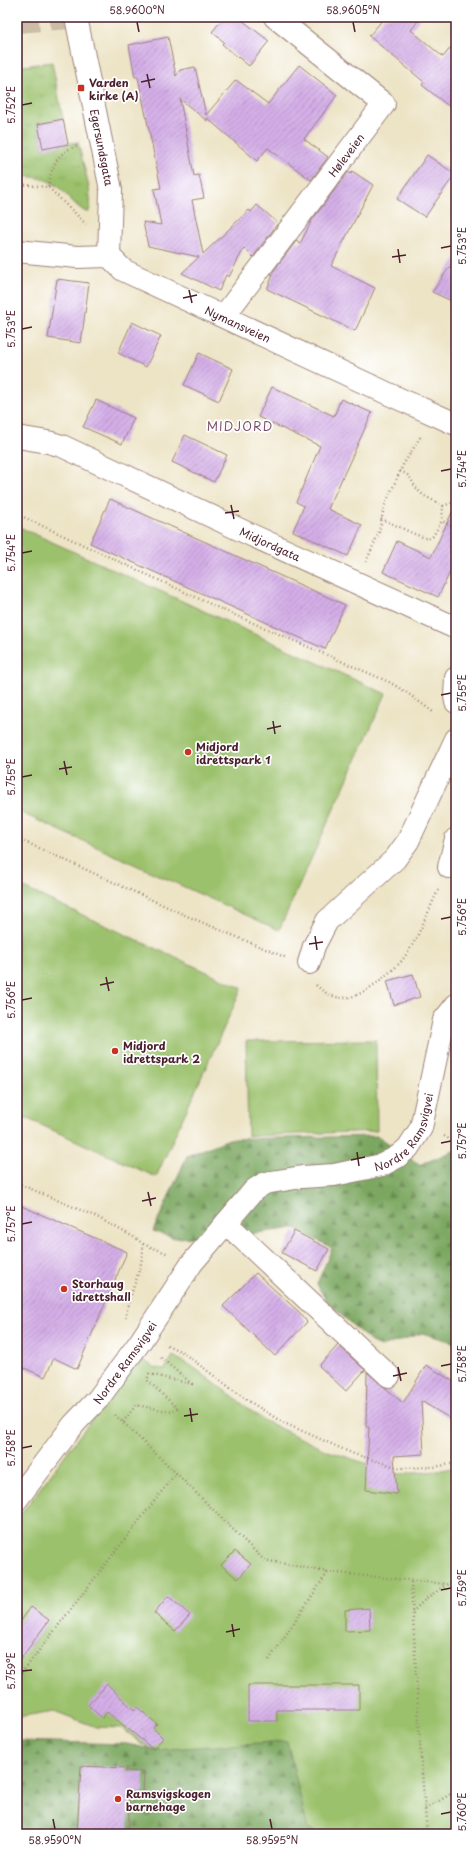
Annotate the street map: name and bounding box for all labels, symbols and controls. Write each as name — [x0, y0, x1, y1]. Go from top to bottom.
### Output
text: 58.9600°N — [109, 2, 165, 17]
text: 58.9605°N — [326, 2, 380, 17]
place label: Varden kirke (A) — [89, 74, 139, 104]
marker: Varden kirke (A) — [76, 83, 86, 93]
text: 5.752°E — [3, 86, 18, 124]
street label: Egersundsgata — [86, 107, 118, 187]
street label: Høleveien — [324, 129, 368, 180]
text: 5.753°E — [454, 227, 469, 265]
street label: Nymansveien — [202, 301, 274, 346]
text: 5.753°E — [3, 310, 18, 348]
district label: MIDJORD — [207, 417, 273, 435]
text: 5.754°E — [454, 450, 469, 488]
street label: Midjordgata — [237, 522, 303, 565]
text: 5.754°E — [3, 534, 18, 572]
text: 5.755°E — [454, 674, 469, 712]
place label: Midjord idrettspark 1 — [196, 738, 271, 768]
marker: Midjord idrettspark 1 — [183, 747, 193, 757]
text: 5.755°E — [3, 758, 18, 796]
text: 5.756°E — [454, 898, 469, 936]
text: 5.756°E — [3, 981, 18, 1019]
place label: Midjord idrettspark 2 — [123, 1037, 200, 1067]
marker: Midjord idrettspark 2 — [110, 1046, 120, 1056]
street label: Nordre Ramsvigvei — [372, 1091, 437, 1175]
text: 5.757°E — [454, 1122, 469, 1160]
text: 5.757°E — [3, 1205, 18, 1243]
place label: Storhaug idrettshall — [72, 1275, 131, 1305]
marker: Storhaug idrettshall — [59, 1284, 69, 1294]
street label: Nordre Ramsvigvei — [89, 1317, 160, 1407]
text: 5.758°E — [454, 1345, 469, 1383]
text: 5.758°E — [3, 1429, 18, 1467]
text: 5.759°E — [454, 1569, 469, 1607]
text: 5.759°E — [3, 1652, 18, 1690]
place label: Ramsvigskogen barnehage — [126, 1785, 211, 1815]
text: 5.760°E — [454, 1792, 469, 1832]
marker: Ramsvigskogen barnehage — [113, 1794, 123, 1804]
text: 58.9590°N — [28, 1832, 82, 1847]
text: 58.9595°N — [246, 1832, 298, 1847]

